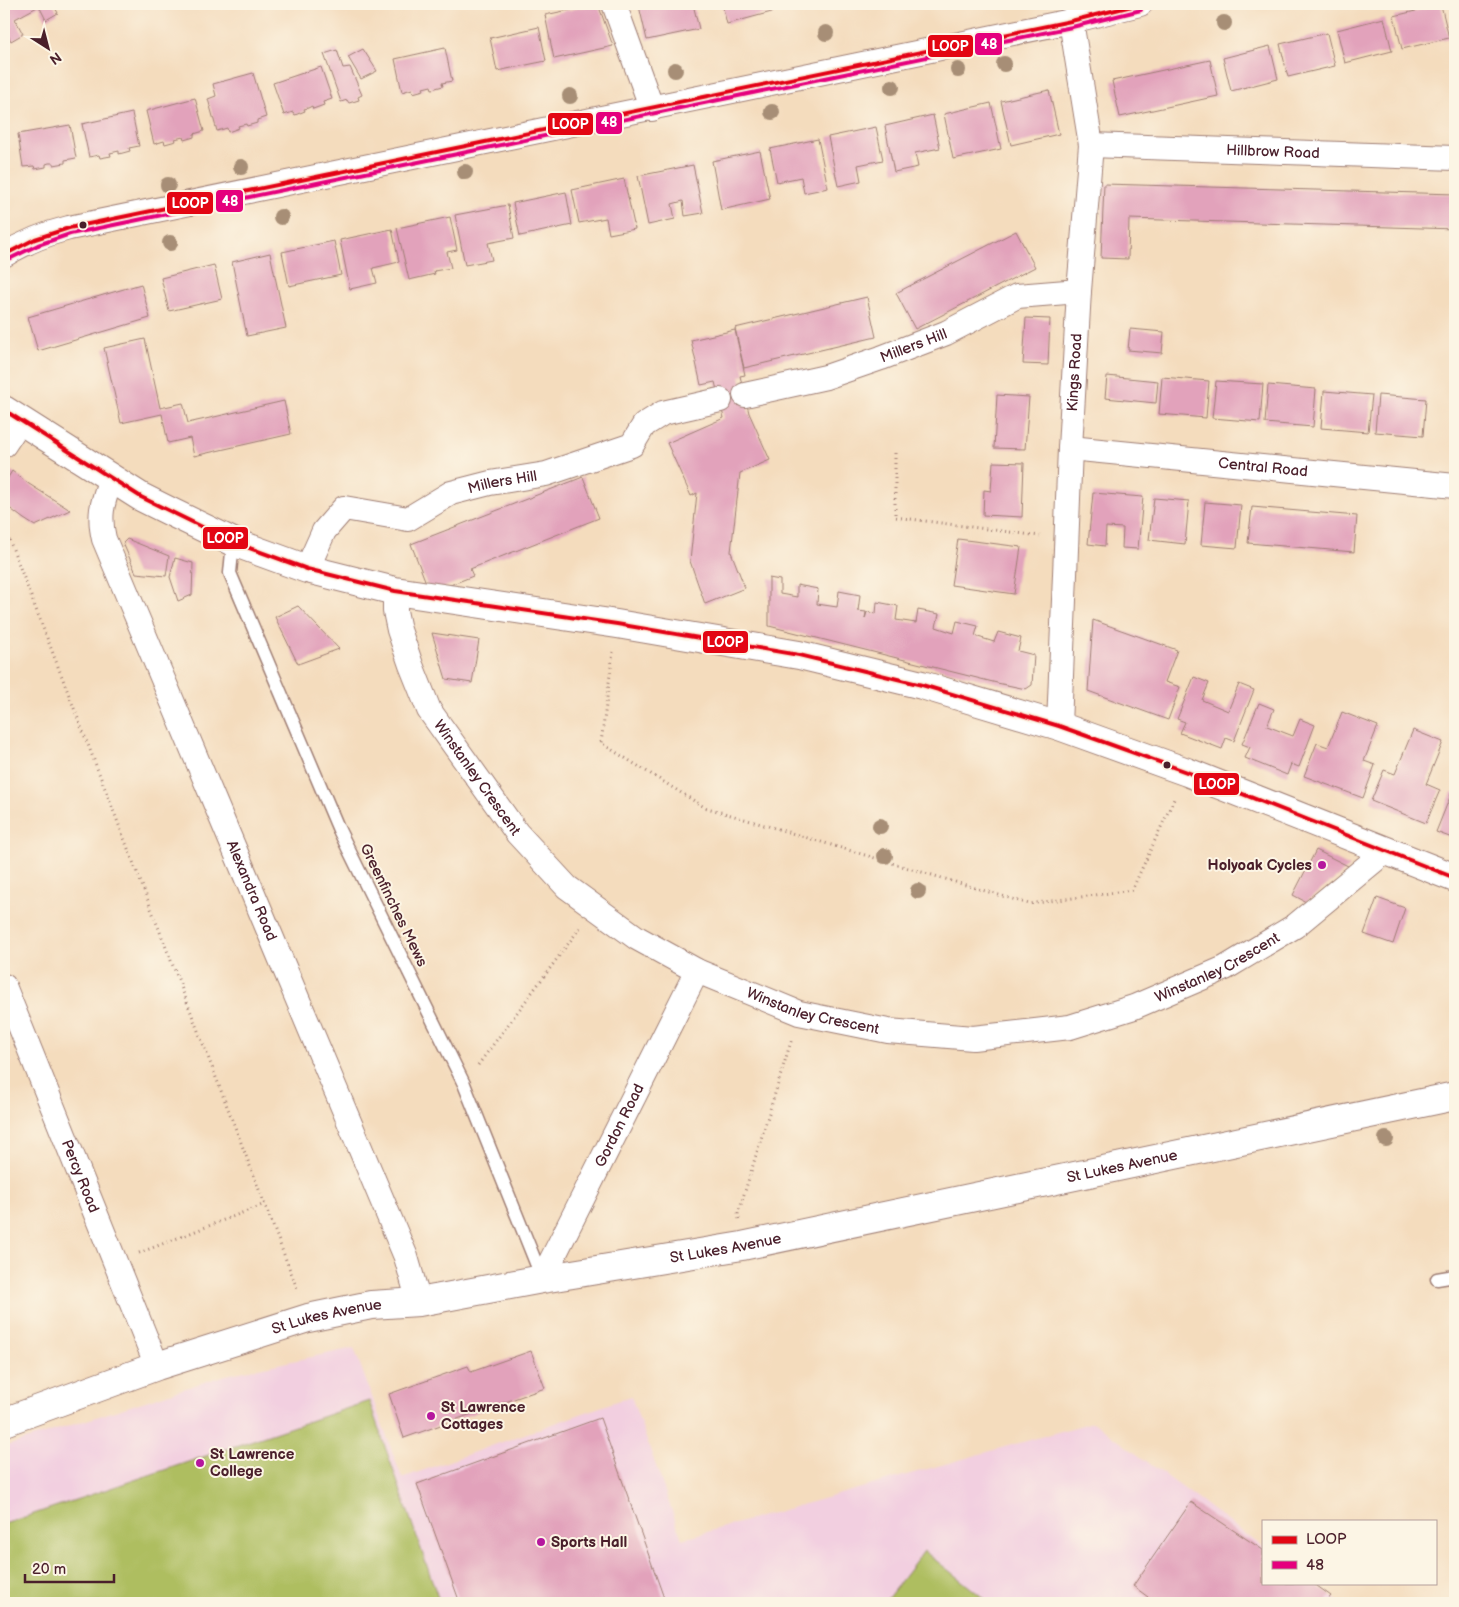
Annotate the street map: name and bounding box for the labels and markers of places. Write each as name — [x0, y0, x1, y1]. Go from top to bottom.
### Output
unlabelled marker — [78, 220, 88, 230]
unlabelled marker — [1162, 760, 1172, 770]
place label: Holyoak Cycles — [1208, 856, 1312, 875]
marker: Holyoak Cycles — [1316, 859, 1328, 871]
place label: St Lawrence Cottages — [441, 1398, 526, 1434]
marker: St Lawrence Cottages — [425, 1410, 437, 1422]
place label: St Lawrence College — [210, 1445, 295, 1481]
marker: St Lawrence College — [194, 1457, 206, 1469]
place label: Sports Hall — [551, 1533, 627, 1552]
marker: Sports Hall — [535, 1536, 547, 1548]

